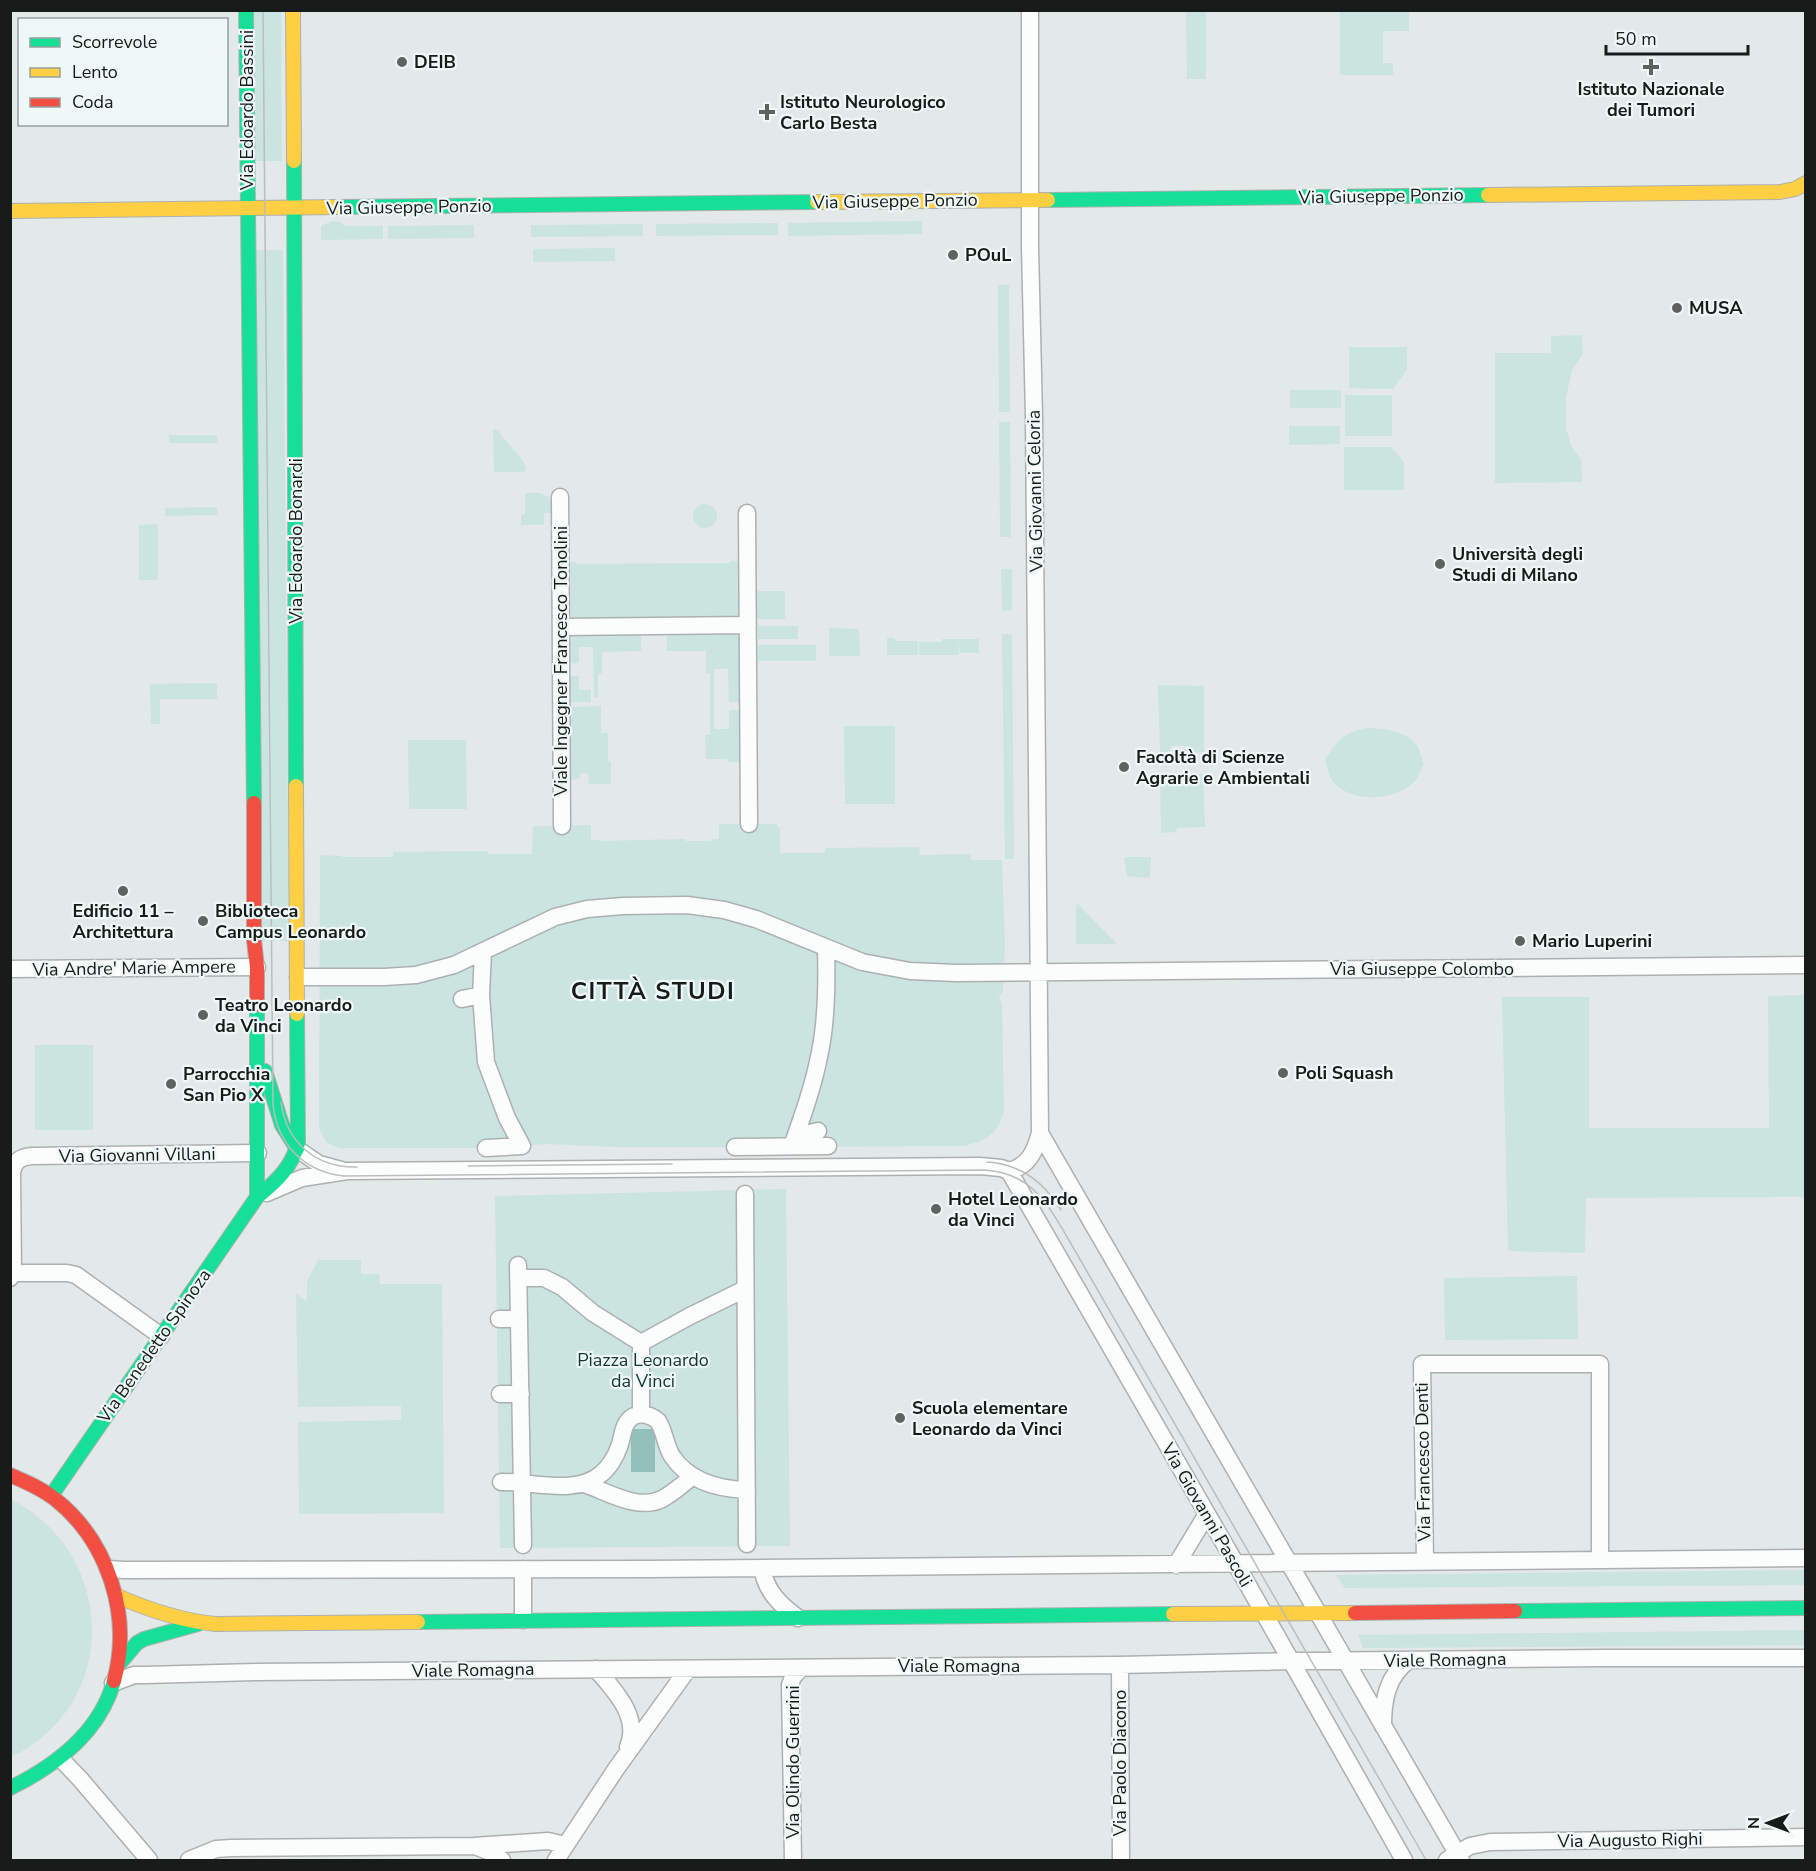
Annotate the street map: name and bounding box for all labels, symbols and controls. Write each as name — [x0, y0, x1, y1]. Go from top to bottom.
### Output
legend — [18, 18, 228, 126]
scale bar — [1606, 18, 1748, 56]
text: 50 m — [1615, 27, 1657, 51]
text: Scorrevole — [72, 30, 157, 54]
street label: Via Edoardo Bassini — [235, 30, 259, 191]
place label: DEIB — [414, 50, 456, 74]
marker: DEIB — [395, 55, 409, 69]
marker: Istituto Nazionale dei Tumori — [1642, 58, 1660, 76]
text: Lento — [72, 60, 118, 84]
place label: Istituto Nazionale dei Tumori — [1577, 77, 1725, 122]
text: Coda — [72, 90, 114, 114]
place label: Istituto Neurologico Carlo Besta — [780, 90, 946, 135]
marker: Istituto Neurologico Carlo Besta — [758, 103, 776, 121]
street label: Via Giuseppe Ponzio — [1297, 183, 1464, 209]
street label: Via Giuseppe Ponzio — [811, 188, 978, 214]
street label: Via Giuseppe Ponzio — [325, 194, 492, 220]
place label: POuL — [965, 243, 1011, 267]
marker: POuL — [946, 248, 960, 262]
place label: MUSA — [1689, 296, 1743, 320]
marker: MUSA — [1670, 301, 1684, 315]
street label: Via Giovanni Celoria — [1022, 410, 1048, 573]
street label: Via Edoardo Bonardi — [284, 458, 308, 625]
street label: Viale Ingegner Francesco Tonolini — [549, 526, 573, 797]
place label: Università degli Studi di Milano — [1452, 542, 1583, 587]
marker: Università degli Studi di Milano — [1433, 557, 1447, 571]
place label: Facoltà di Scienze Agrarie e Ambientali — [1136, 745, 1310, 790]
marker: Facoltà di Scienze Agrarie e Ambientali — [1117, 760, 1131, 774]
marker: Edificio 11 – Architettura — [116, 884, 130, 898]
place label: Edificio 11 – Architettura — [72, 899, 174, 944]
place label: Biblioteca Campus Leonardo — [215, 899, 366, 944]
marker: Biblioteca Campus Leonardo — [196, 914, 210, 928]
place label: Mario Luperini — [1532, 929, 1652, 953]
marker: Mario Luperini — [1513, 934, 1527, 948]
street label: Via Andre' Marie Ampere — [31, 954, 236, 982]
street label: Via Giuseppe Colombo — [1329, 957, 1514, 981]
district label: CITTÀ STUDI — [571, 975, 735, 1007]
place label: Teatro Leonardo da Vinci — [215, 993, 352, 1038]
marker: Teatro Leonardo da Vinci — [196, 1008, 210, 1022]
place label: Poli Squash — [1295, 1061, 1394, 1085]
place label: Parrocchia San Pio X — [183, 1062, 270, 1107]
marker: Poli Squash — [1276, 1066, 1290, 1080]
marker: Parrocchia San Pio X — [164, 1077, 178, 1091]
street label: Via Giovanni Villani — [57, 1142, 216, 1168]
place label: Hotel Leonardo da Vinci — [948, 1187, 1078, 1232]
marker: Hotel Leonardo da Vinci — [929, 1202, 943, 1216]
street label: Via Benedetto Spinoza — [91, 1264, 216, 1429]
park label: Piazza Leonardo da Vinci — [577, 1348, 709, 1393]
street label: Via Francesco Denti — [1410, 1382, 1436, 1543]
place label: Scuola elementare Leonardo da Vinci — [912, 1396, 1068, 1441]
marker: Scuola elementare Leonardo da Vinci — [893, 1411, 907, 1425]
street label: Via Giovanni Pascoli — [1155, 1438, 1258, 1591]
street label: Viale Romagna — [1382, 1647, 1507, 1673]
street label: Viale Romagna — [897, 1654, 1020, 1678]
street label: Viale Romagna — [410, 1657, 535, 1683]
street label: Via Olindo Guerrini — [781, 1685, 805, 1840]
street label: Via Paolo Diacono — [1108, 1690, 1132, 1837]
north arrow — [1738, 1793, 1798, 1853]
text: N — [1743, 1817, 1765, 1829]
street label: Via Augusto Righi — [1556, 1827, 1703, 1853]

